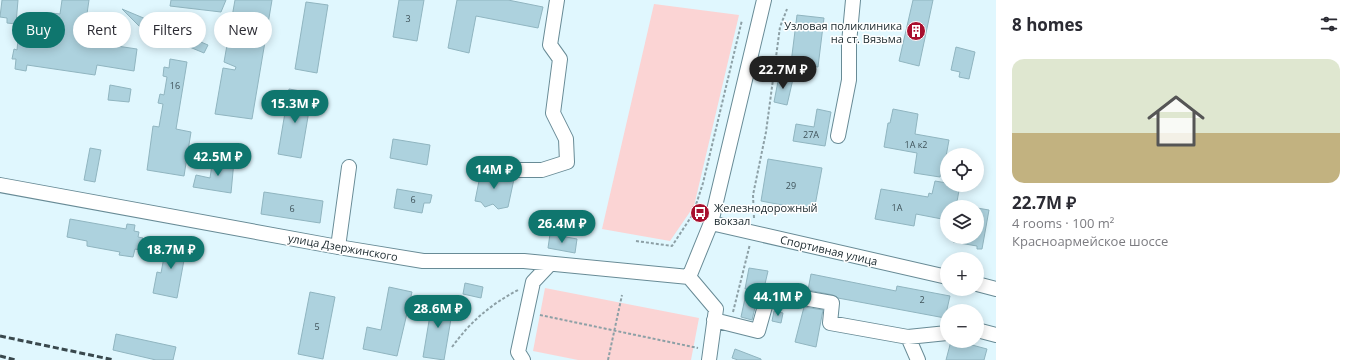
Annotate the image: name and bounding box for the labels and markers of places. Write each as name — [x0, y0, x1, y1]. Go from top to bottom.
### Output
place label: Узловая поликлиника на ст. Вязьма — [784, 18, 902, 46]
building icon: Узловая поликлиника на ст. Вязьма — [905, 20, 927, 42]
pin: 22.7M ₽ — [746, 56, 820, 90]
pin: 15.3M ₽ — [258, 90, 332, 124]
pin: 42.5M ₽ — [181, 143, 255, 177]
pin: 14M ₽ — [466, 156, 522, 190]
place label: Железнодорожный вокзал — [714, 200, 818, 228]
bus stop icon: Железнодорожный вокзал — [689, 202, 711, 224]
pin: 26.4M ₽ — [525, 210, 599, 244]
pin: 18.7M ₽ — [134, 236, 208, 270]
pin: 44.1M ₽ — [741, 283, 815, 317]
pin: 28.6M ₽ — [401, 295, 475, 329]

